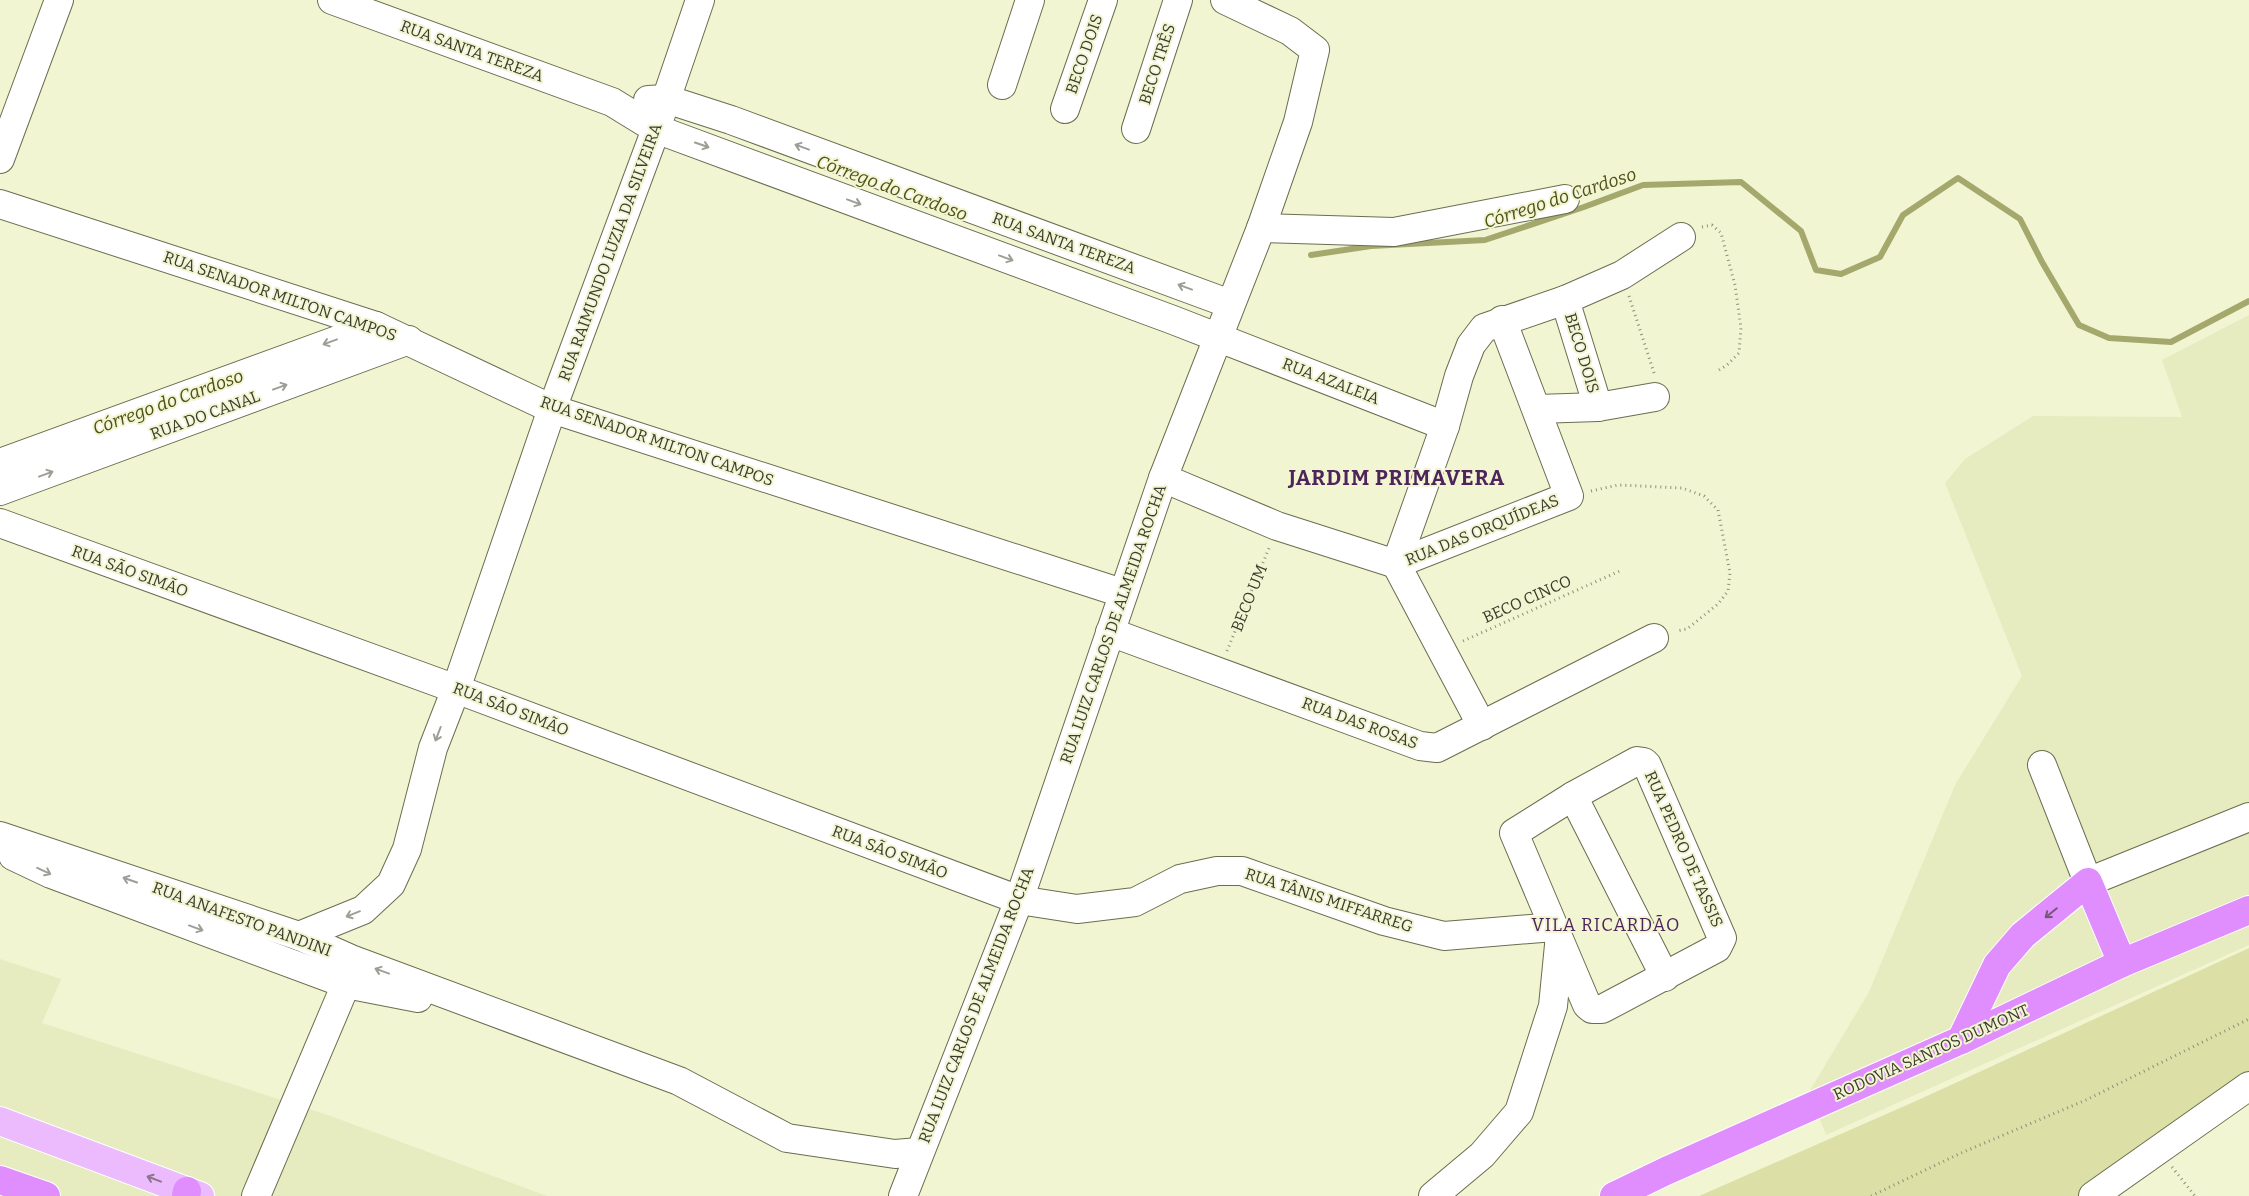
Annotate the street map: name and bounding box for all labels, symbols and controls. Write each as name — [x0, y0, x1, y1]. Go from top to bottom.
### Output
street label: BECO DOIS — [1062, 12, 1106, 96]
street label: RUA SANTA TEREZA — [398, 16, 547, 86]
street label: BECO TRÊS — [1134, 21, 1179, 107]
street label: RUA RAIMUNDO LUZIA DA SILVEIRA — [554, 120, 666, 384]
one-way arrow — [693, 141, 709, 150]
one-way arrow — [795, 142, 810, 151]
water label: Córrego do Cardoso — [814, 150, 970, 226]
water label: Córrego do Cardoso — [1481, 163, 1639, 233]
one-way arrow — [846, 198, 861, 207]
street label: RUA SANTA TEREZA — [990, 208, 1139, 278]
street label: RUA SENADOR MILTON CAMPOS — [161, 247, 399, 345]
one-way arrow — [998, 254, 1014, 263]
one-way arrow — [1177, 282, 1193, 291]
street label: BECO DOIS — [1561, 311, 1603, 395]
one-way arrow — [323, 338, 338, 347]
street label: RUA AZALEIA — [1280, 354, 1383, 408]
water label: Córrego do Cardoso — [90, 364, 246, 440]
one-way arrow — [272, 382, 287, 392]
street label: RUA DO CANAL — [148, 386, 262, 444]
street label: RUA SENADOR MILTON CAMPOS — [538, 392, 776, 490]
district label: JARDIM PRIMAVERA — [1288, 465, 1505, 491]
one-way arrow — [38, 469, 53, 478]
street label: RUA LUIZ CARLOS DE ALMEIDA ROCHA — [1056, 481, 1170, 766]
street label: RUA DAS ORQUÍDEAS — [1402, 490, 1562, 570]
street label: RUA SÃO SIMÃO — [69, 540, 191, 601]
street label: BECO UM — [1227, 562, 1271, 634]
street label: BECO CINCO — [1480, 571, 1574, 627]
street label: RUA SÃO SIMÃO — [450, 677, 572, 740]
street label: RUA DAS ROSAS — [1299, 693, 1421, 753]
one-way arrow — [433, 726, 443, 741]
street label: RUA PEDRO DE TASSIS — [1641, 768, 1727, 930]
street label: RUA SÃO SIMÃO — [829, 820, 951, 883]
street label: RUA TÂNIS MIFFARREG — [1243, 863, 1416, 936]
street label: RUA LUIZ CARLOS DE ALMEIDA ROCHA — [914, 864, 1038, 1146]
one-way arrow — [36, 866, 51, 876]
one-way arrow — [123, 874, 139, 884]
street label: RUA ANAFESTO PANDINI — [150, 878, 334, 960]
one-way arrow — [2045, 907, 2058, 918]
one-way arrow — [346, 909, 361, 919]
district label: VILA RICARDÃO — [1532, 914, 1680, 936]
one-way arrow — [188, 924, 203, 933]
one-way arrow — [374, 966, 390, 975]
street label: RODOVIA SANTOS DUMONT — [1830, 1000, 2032, 1104]
one-way arrow — [147, 1174, 163, 1183]

